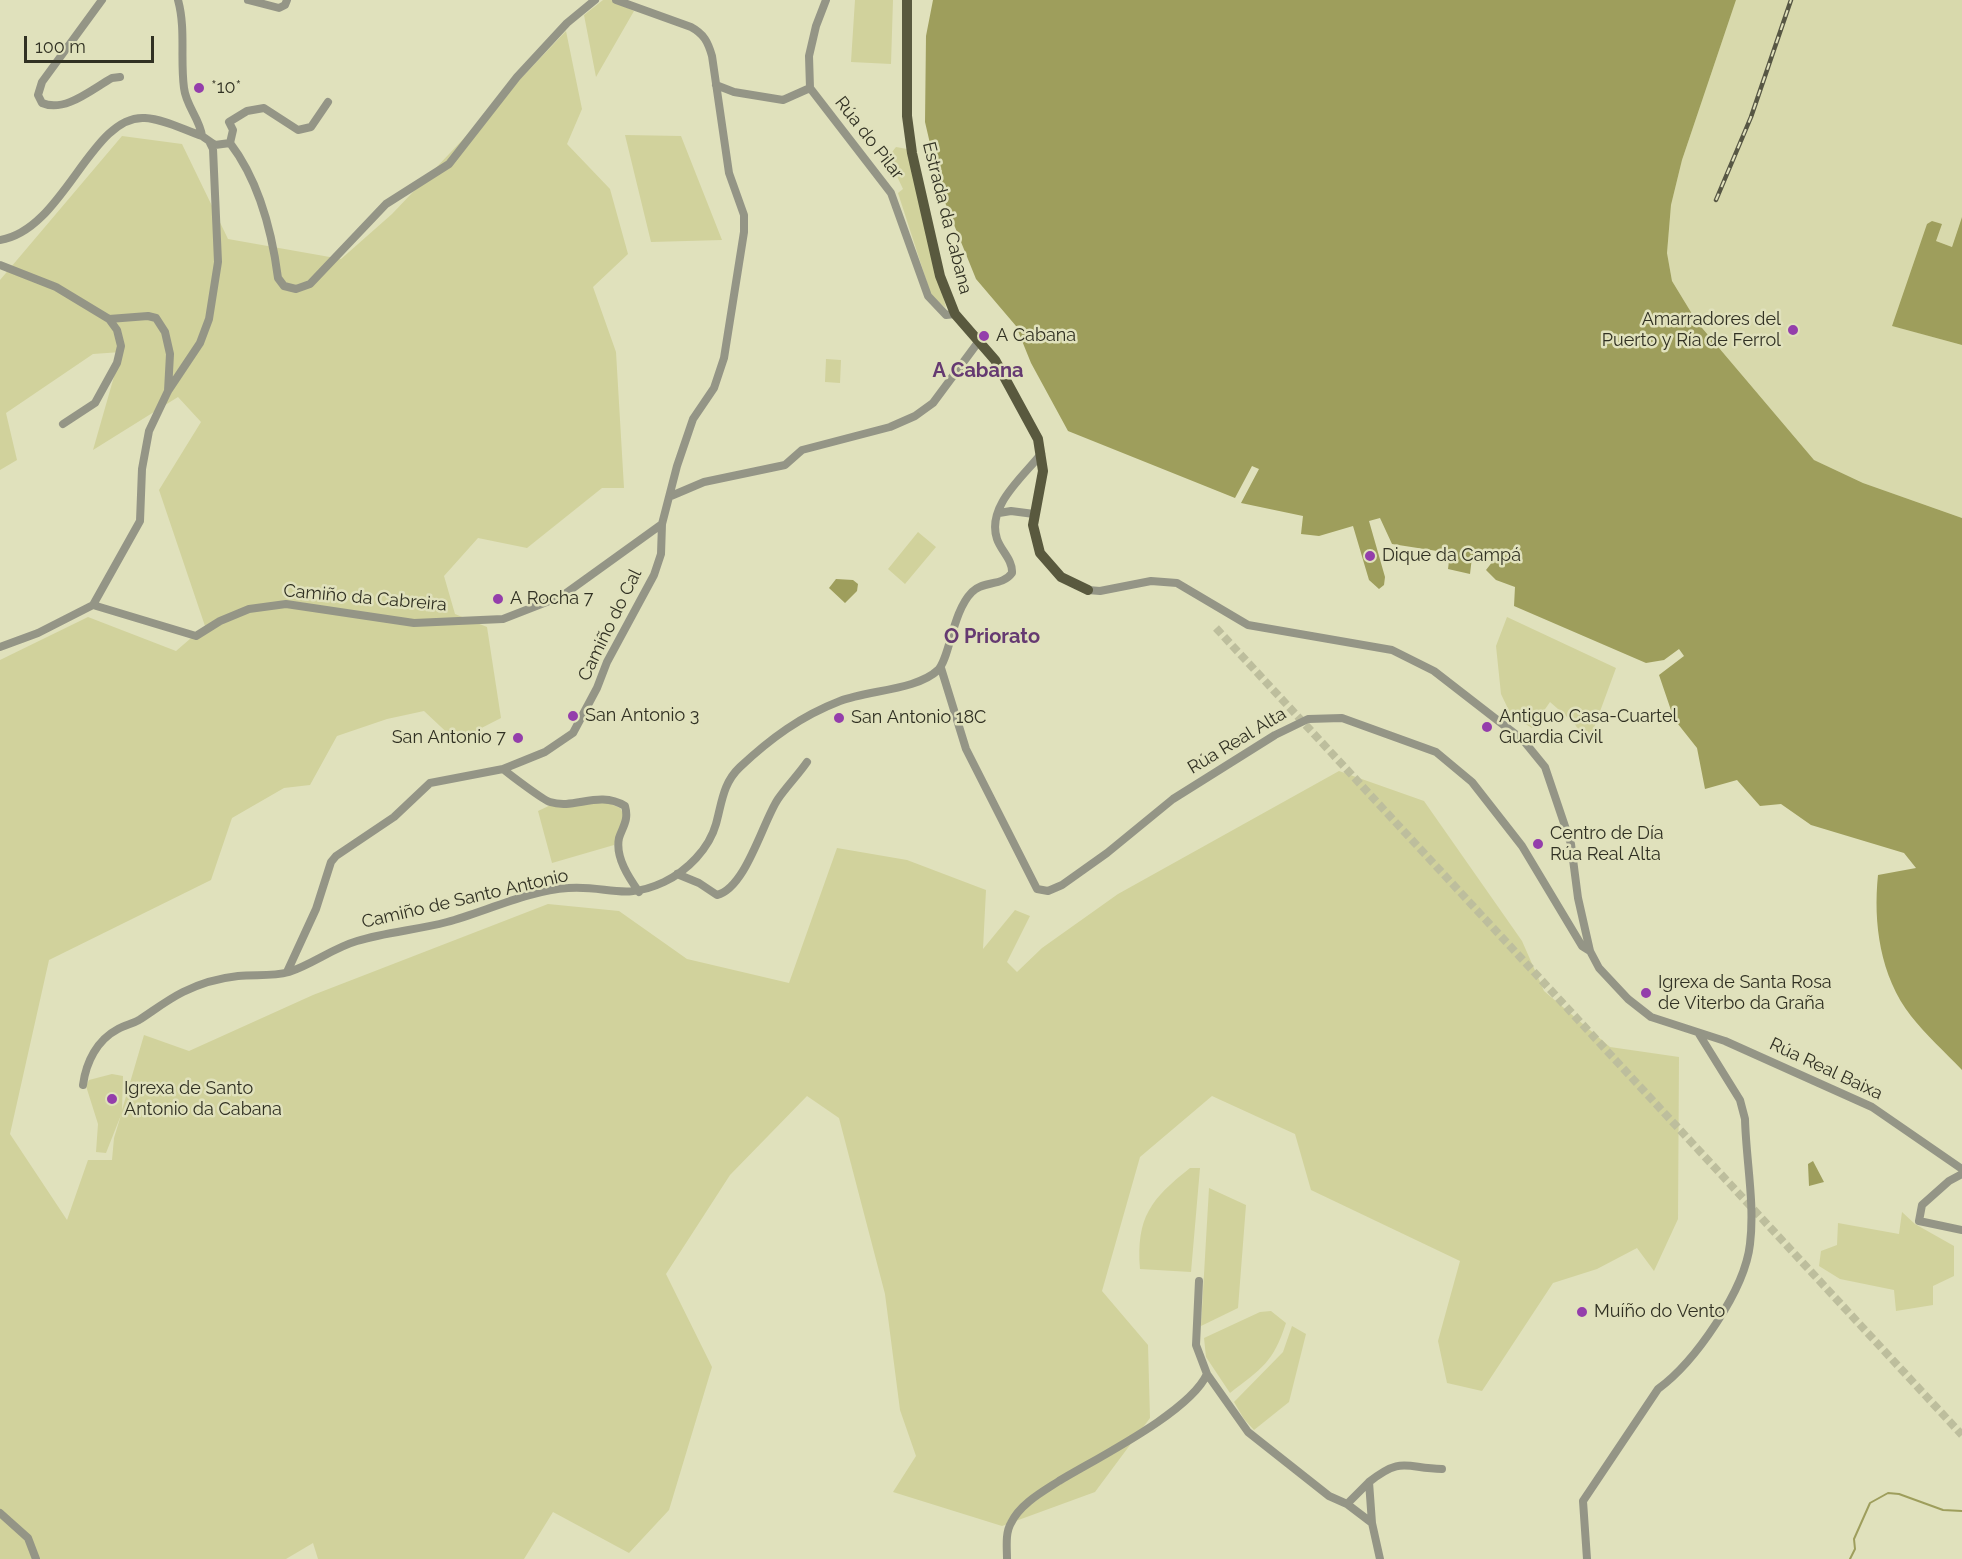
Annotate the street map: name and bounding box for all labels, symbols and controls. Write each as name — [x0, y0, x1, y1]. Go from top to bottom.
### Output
scale bar — [27, 24, 158, 62]
text: 100 m — [35, 36, 86, 57]
place label: *10* — [211, 77, 241, 99]
marker: *10* — [192, 81, 206, 95]
street label: Rúa do Pilar — [830, 92, 908, 184]
street label: Estrada da Cabana — [918, 140, 976, 296]
place label: Amarradores del Puerto y Ría de Ferrol — [1602, 309, 1781, 352]
marker: Amarradores del Puerto y Ría de Ferrol — [1786, 323, 1800, 337]
place label: A Cabana — [996, 325, 1076, 347]
marker: A Cabana — [977, 329, 991, 343]
district label: A Cabana — [932, 359, 1024, 383]
place label: Dique da Campá — [1382, 545, 1521, 567]
marker: Dique da Campá — [1363, 549, 1377, 563]
street label: Camiño do Cal — [574, 565, 646, 685]
street label: Camiño da Cabreira — [282, 580, 448, 616]
place label: A Rocha 7 — [510, 588, 593, 610]
marker: A Rocha 7 — [491, 592, 505, 606]
district label: O Priorato — [944, 625, 1040, 649]
street label: Rúa Real Alta — [1184, 703, 1290, 779]
place label: San Antonio 3 — [585, 705, 699, 727]
place label: Antiguo Casa-Cuartel Guardia Civil — [1499, 706, 1677, 748]
place label: San Antonio 18C — [851, 707, 986, 729]
marker: San Antonio 3 — [566, 709, 580, 723]
marker: San Antonio 18C — [832, 711, 846, 725]
marker: Antiguo Casa-Cuartel Guardia Civil — [1480, 720, 1494, 734]
place label: San Antonio 7 — [392, 727, 506, 749]
marker: San Antonio 7 — [511, 731, 525, 745]
place label: Centro de Día Rúa Real Alta — [1550, 823, 1664, 866]
marker: Centro de Día Rúa Real Alta — [1531, 837, 1545, 851]
street label: Camiño de Santo Antonio — [360, 865, 570, 933]
place label: Igrexa de Santa Rosa de Viterbo da Graña — [1658, 972, 1832, 1014]
marker: Igrexa de Santa Rosa de Viterbo da Graña — [1639, 986, 1653, 1000]
street label: Rúa Real Baixa — [1766, 1033, 1886, 1105]
place label: Igrexa de Santo Antonio da Cabana — [124, 1078, 282, 1120]
marker: Igrexa de Santo Antonio da Cabana — [105, 1092, 119, 1106]
place label: Muíño do Vento — [1594, 1301, 1725, 1323]
marker: Muíño do Vento — [1575, 1305, 1589, 1319]

